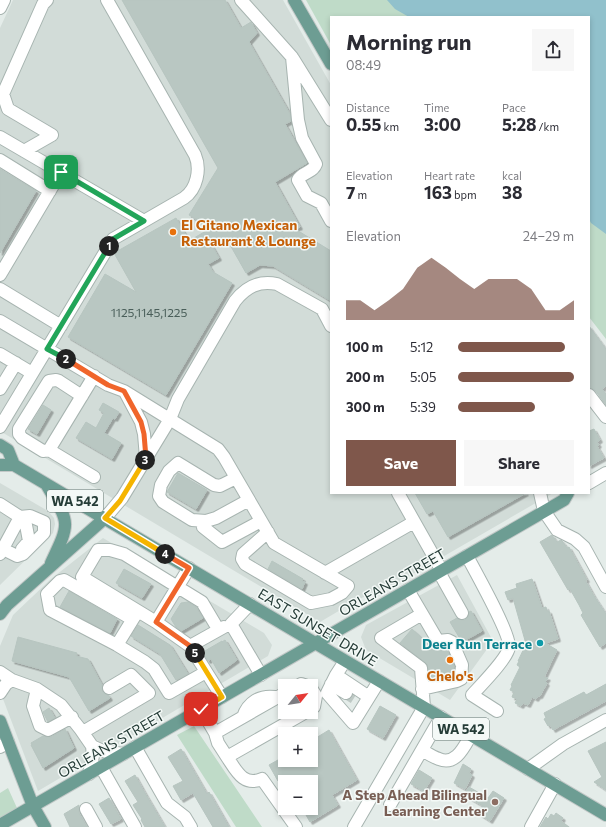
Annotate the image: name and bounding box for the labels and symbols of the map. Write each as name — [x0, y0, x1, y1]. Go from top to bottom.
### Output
pin — [44, 155, 78, 189]
place label: El Gitano Mexican Restaurant & Lounge — [181, 216, 316, 249]
marker: El Gitano Mexican Restaurant & Lounge — [168, 227, 178, 237]
pin: 1 — [99, 236, 119, 256]
house number: 1125,1145,1225 — [111, 305, 187, 319]
pin: 2 — [56, 349, 76, 369]
pin: 3 — [135, 450, 155, 470]
road number: WA 542 — [47, 490, 103, 512]
pin: 4 — [155, 544, 175, 564]
street label: ORLEANS STREET — [336, 545, 448, 619]
street label: EAST SUNSET DRIVE — [255, 585, 381, 669]
place label: Deer Run Terrace — [422, 635, 532, 652]
marker: Deer Run Terrace — [535, 638, 545, 648]
pin: 5 — [185, 643, 205, 663]
marker: Chelo's — [445, 655, 455, 665]
place label: Chelo's — [427, 667, 474, 684]
north arrow — [278, 679, 318, 719]
pin — [184, 692, 218, 726]
street label: ORLEANS STREET — [55, 707, 167, 781]
road number: WA 542 — [433, 718, 489, 740]
place label: A Step Ahead Bilingual Learning Center — [342, 786, 487, 819]
marker: A Step Ahead Bilingual Learning Center — [490, 797, 500, 807]

